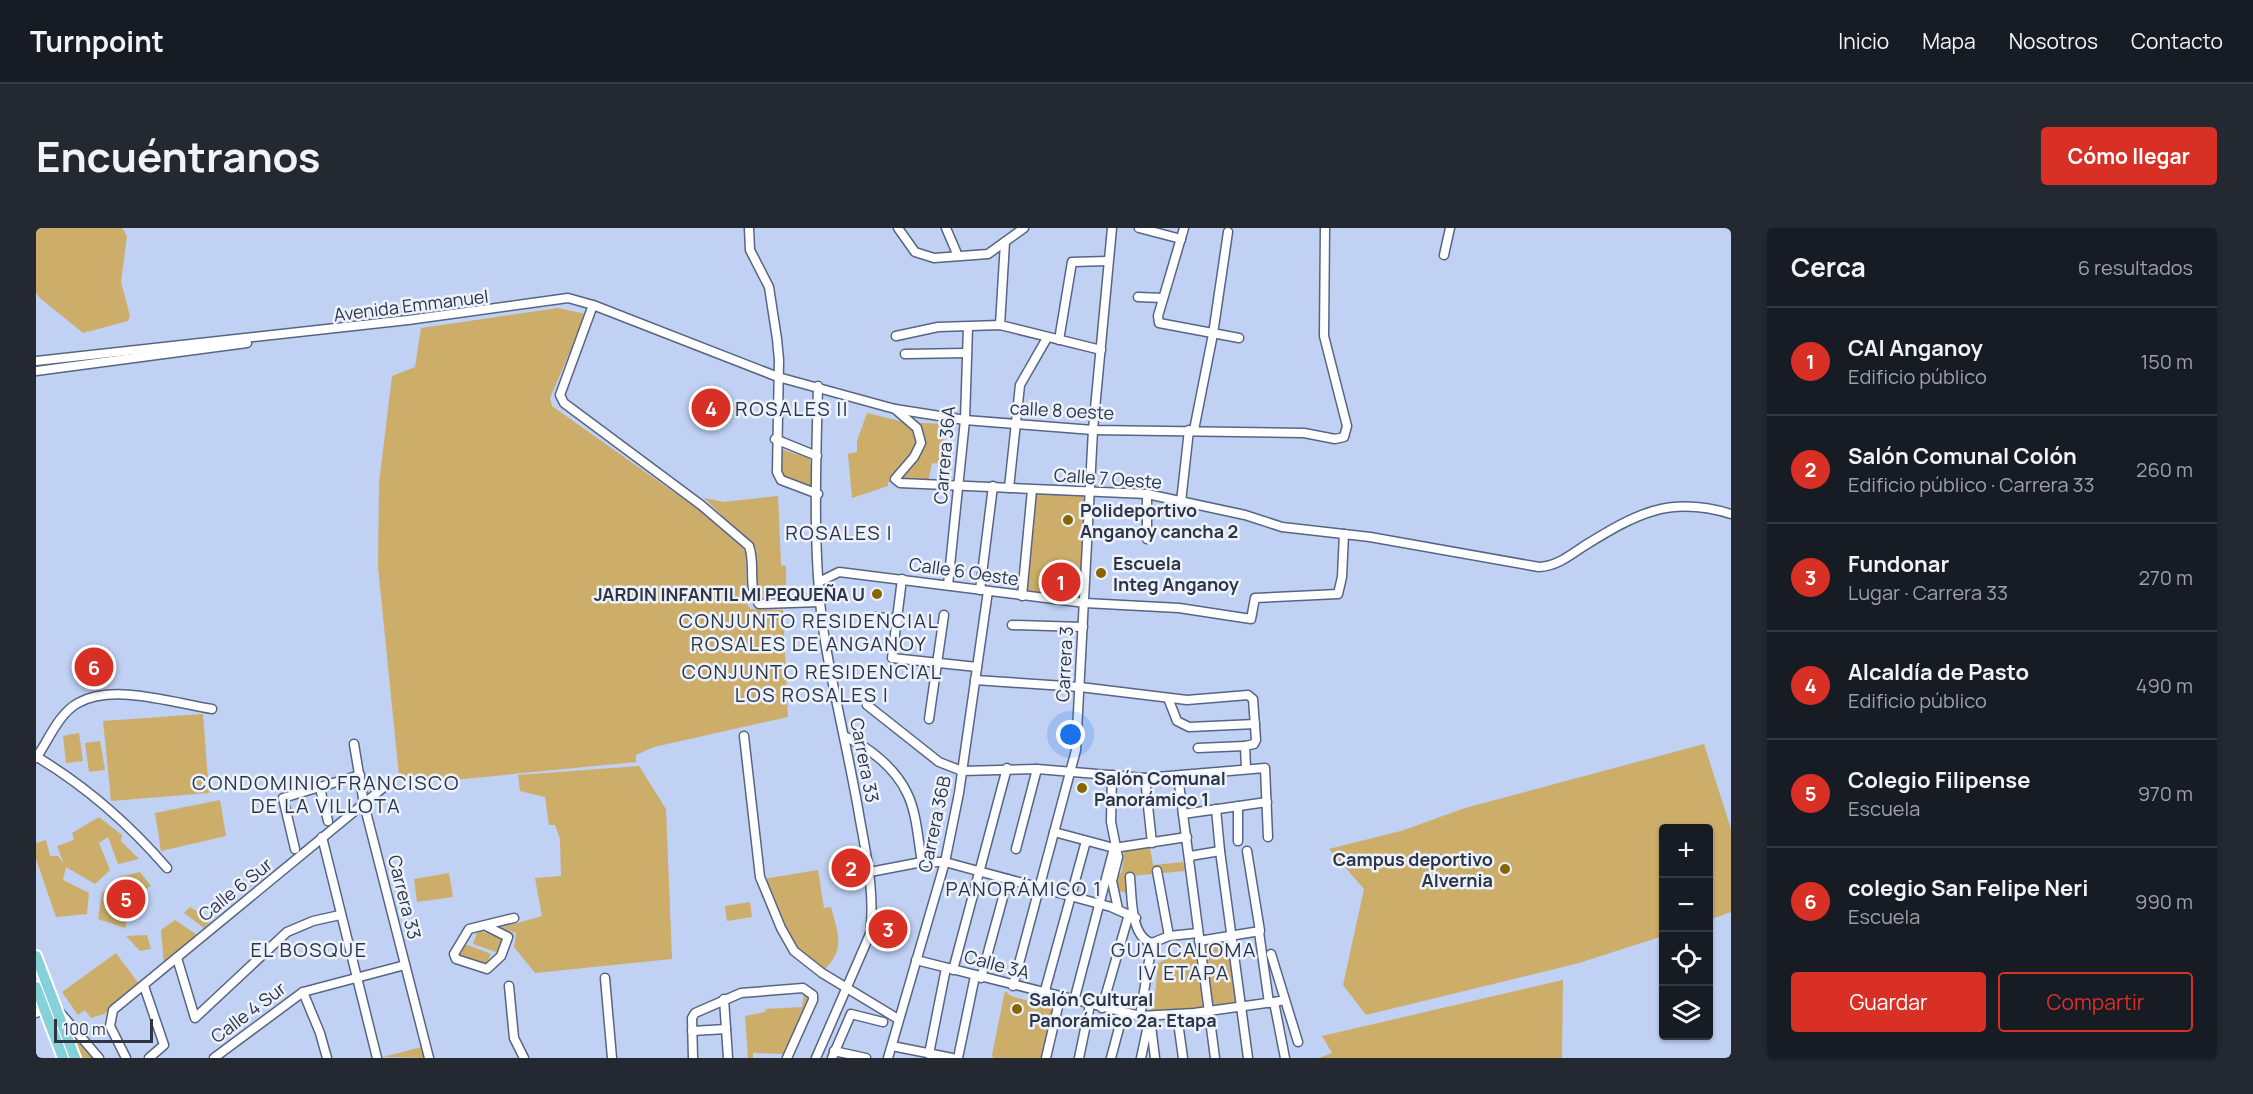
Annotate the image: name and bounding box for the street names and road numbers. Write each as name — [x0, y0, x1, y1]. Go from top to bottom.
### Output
street label: Avenida Emmanuel — [332, 284, 490, 326]
street label: calle 8 oeste — [1009, 395, 1115, 425]
street label: Carrera 36A — [928, 404, 960, 505]
street label: Calle 7 Oeste — [1053, 462, 1163, 494]
street label: Calle 6 Oeste — [908, 551, 1020, 591]
street label: Carrera 3 — [1050, 625, 1078, 703]
street label: Carrera 33 — [845, 716, 885, 804]
street label: Carrera 36B — [912, 774, 956, 874]
street label: Calle 6 Sur — [193, 852, 277, 926]
street label: Carrera 33 — [383, 852, 427, 942]
street label: Calle 3A — [962, 944, 1033, 984]
street label: Calle 4 Sur — [206, 976, 291, 1048]

